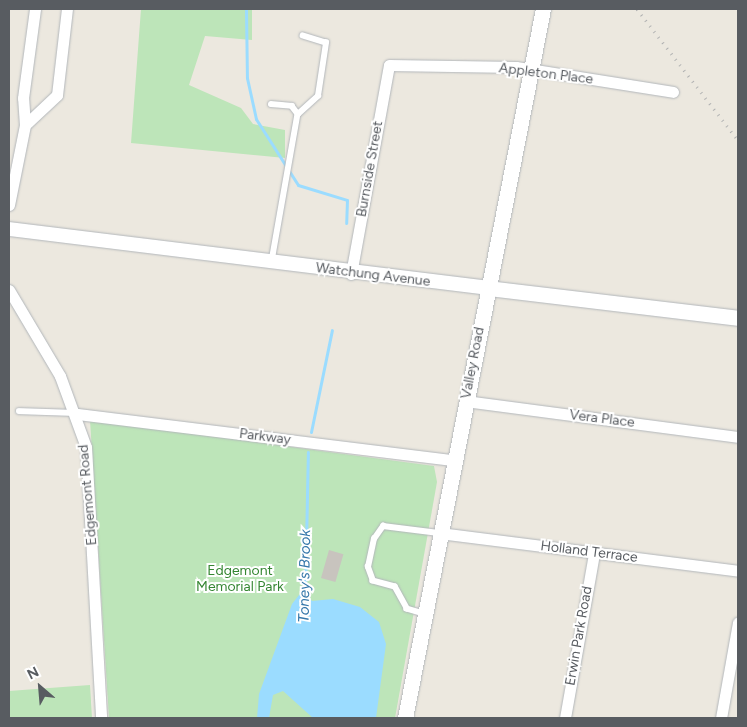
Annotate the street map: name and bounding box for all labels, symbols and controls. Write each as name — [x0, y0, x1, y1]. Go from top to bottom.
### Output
street label: Appleton Place — [498, 60, 594, 88]
street label: Burnside Street — [353, 120, 387, 218]
street label: Watchung Avenue — [315, 260, 431, 290]
street label: Valley Road — [458, 326, 488, 400]
street label: Vera Place — [568, 407, 636, 431]
street label: Parkway — [238, 426, 292, 448]
street label: Edgemont Road — [75, 444, 101, 546]
water label: Toney's Brook — [295, 529, 315, 623]
street label: Holland Terrace — [539, 538, 639, 566]
park label: Edgemont Memorial Park — [196, 563, 284, 596]
street label: Erwin Park Road — [562, 585, 596, 687]
north arrow — [15, 662, 65, 712]
text: N — [24, 663, 42, 683]

